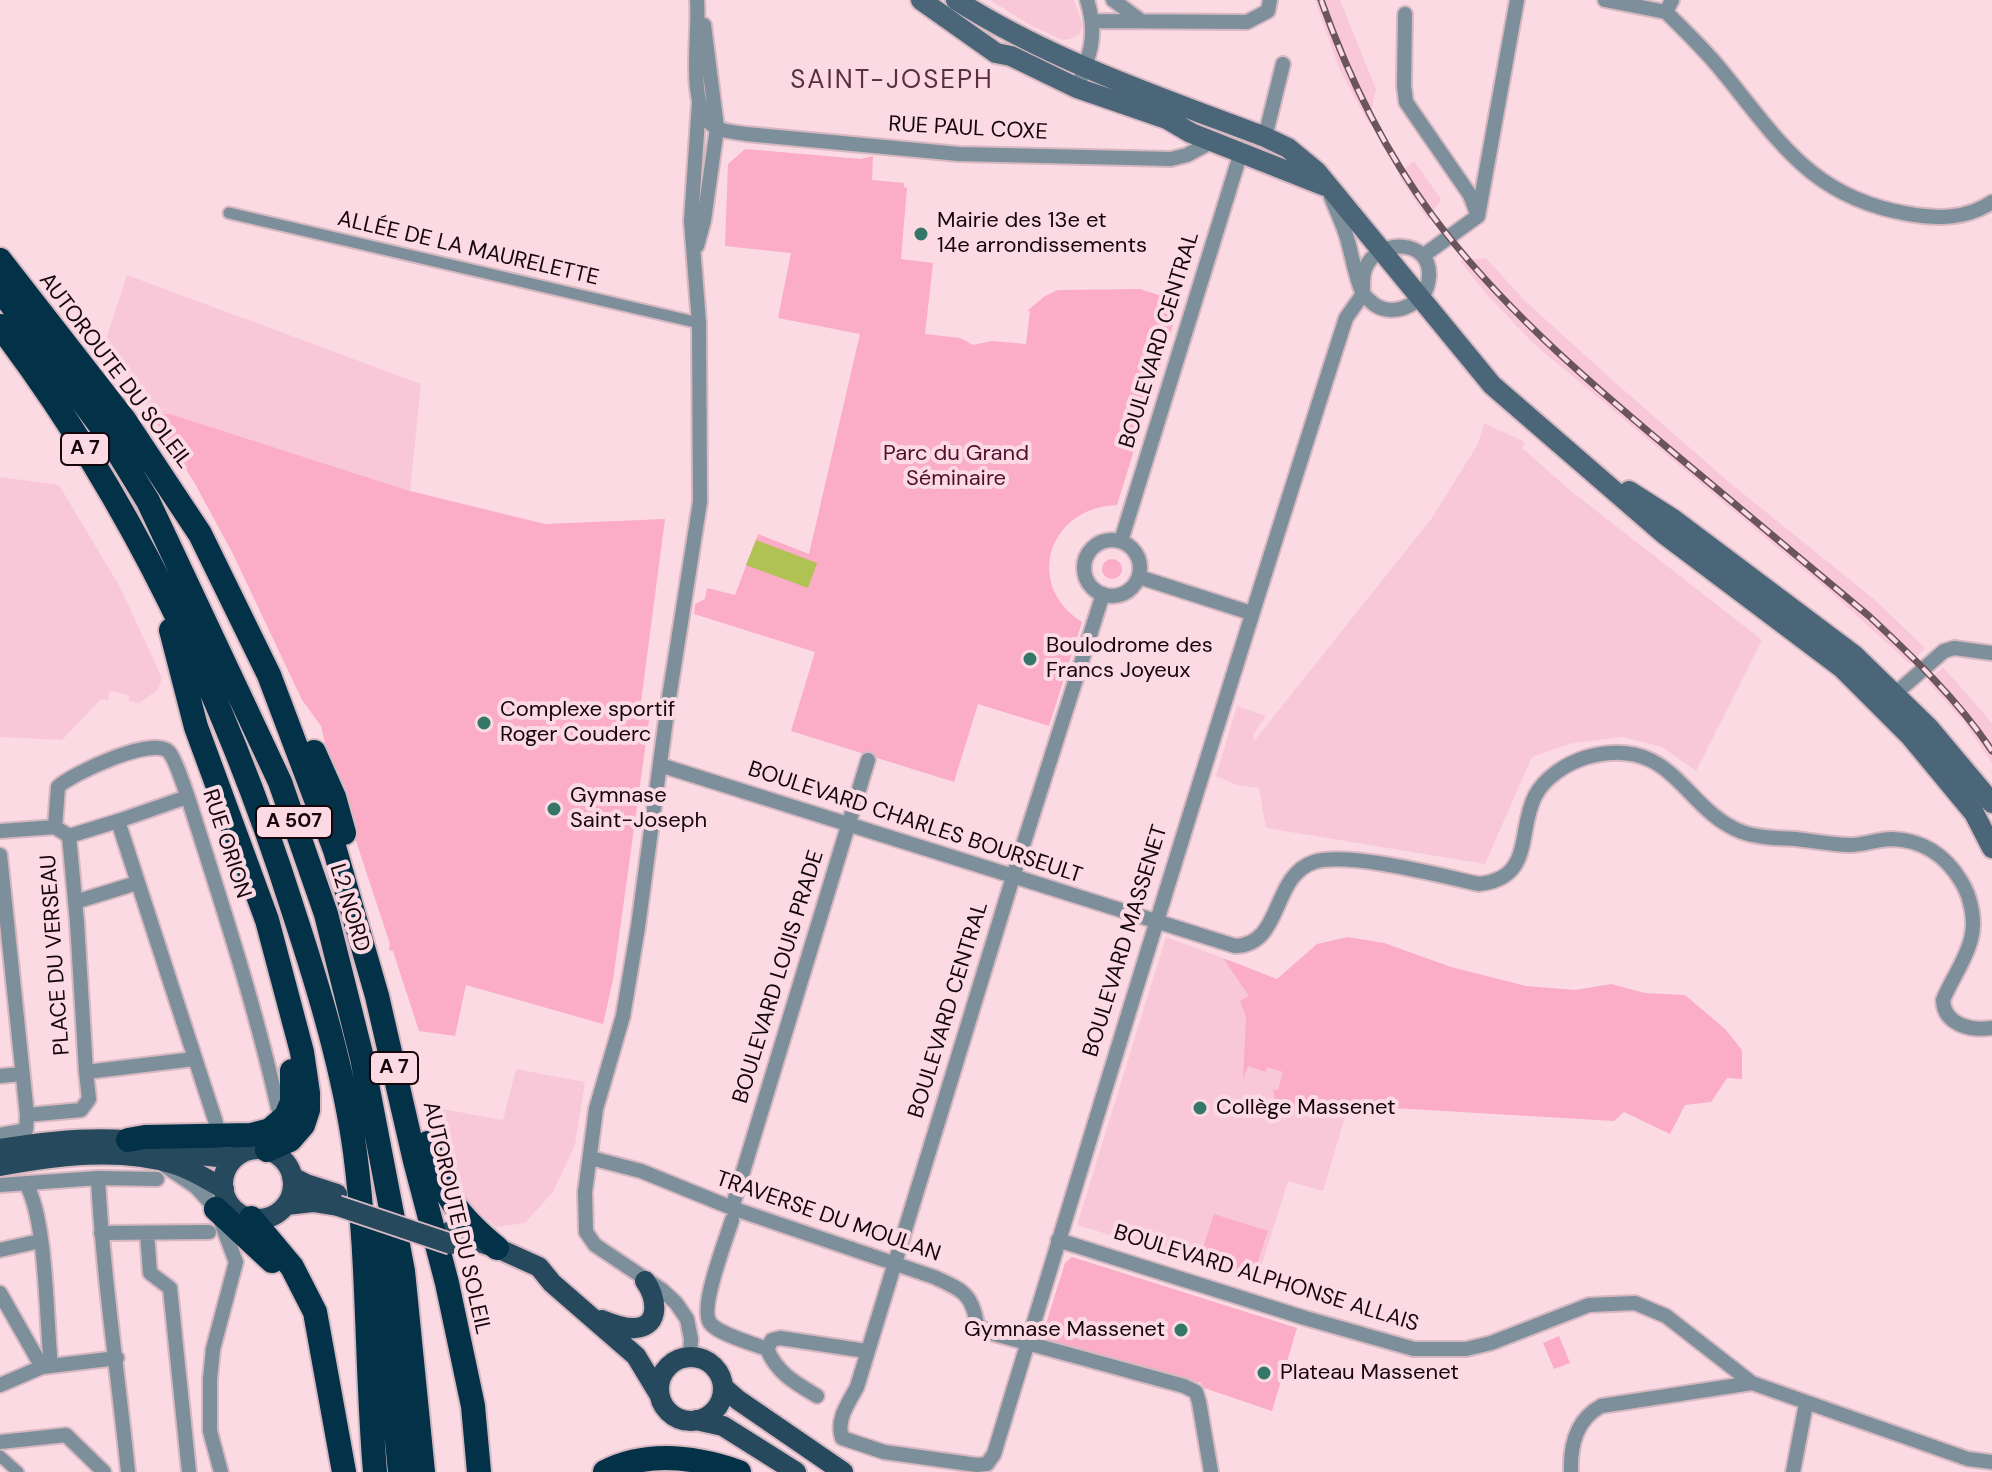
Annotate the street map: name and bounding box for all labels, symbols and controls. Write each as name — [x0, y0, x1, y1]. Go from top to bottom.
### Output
district label: SAINT-JOSEPH — [790, 65, 994, 97]
street label: RUE PAUL COXE — [887, 112, 1049, 146]
street label: ALLÉE DE LA MAURELETTE — [335, 206, 601, 292]
place label: Mairie des 13e et 14e arrondissements — [937, 208, 1147, 260]
marker: Mairie des 13e et 14e arrondissements — [912, 225, 930, 243]
street label: BOULEVARD CENTRAL — [1114, 229, 1206, 451]
street label: AUTOROUTE DU SOLEIL — [33, 268, 197, 474]
road number: A 7 — [61, 433, 109, 465]
park label: Parc du Grand Séminaire — [883, 441, 1029, 492]
place label: Boulodrome des Francs Joyeux — [1046, 633, 1213, 684]
marker: Boulodrome des Francs Joyeux — [1021, 650, 1039, 668]
place label: Complexe sportif Roger Couderc — [500, 697, 675, 748]
marker: Complexe sportif Roger Couderc — [475, 714, 493, 732]
street label: BOULEVARD CHARLES BOURSEULT — [745, 756, 1085, 890]
place label: Gymnase Saint-Joseph — [570, 783, 707, 834]
street label: RUE ORION — [196, 786, 256, 902]
marker: Gymnase Saint-Joseph — [545, 800, 563, 818]
road number: A 507 — [256, 806, 332, 838]
street label: BOULEVARD MASSENET — [1078, 822, 1174, 1060]
street label: BOULEVARD LOUIS PRADE — [728, 847, 830, 1107]
street label: PLACE DU VERSEAU — [36, 854, 76, 1056]
street label: L2 NORD — [323, 861, 375, 955]
street label: BOULEVARD CENTRAL — [903, 899, 995, 1121]
road number: A 7 — [370, 1052, 418, 1084]
place label: Collège Massenet — [1216, 1095, 1396, 1121]
street label: AUTOROUTE DU SOLEIL — [416, 1099, 496, 1337]
marker: Collège Massenet — [1191, 1099, 1209, 1117]
street label: TRAVERSE DU MOULAN — [712, 1166, 944, 1268]
street label: BOULEVARD ALPHONSE ALLAIS — [1110, 1220, 1422, 1338]
place label: Gymnase Massenet — [964, 1317, 1165, 1343]
marker: Gymnase Massenet — [1172, 1321, 1190, 1339]
place label: Plateau Massenet — [1280, 1360, 1459, 1386]
marker: Plateau Massenet — [1255, 1364, 1273, 1382]

